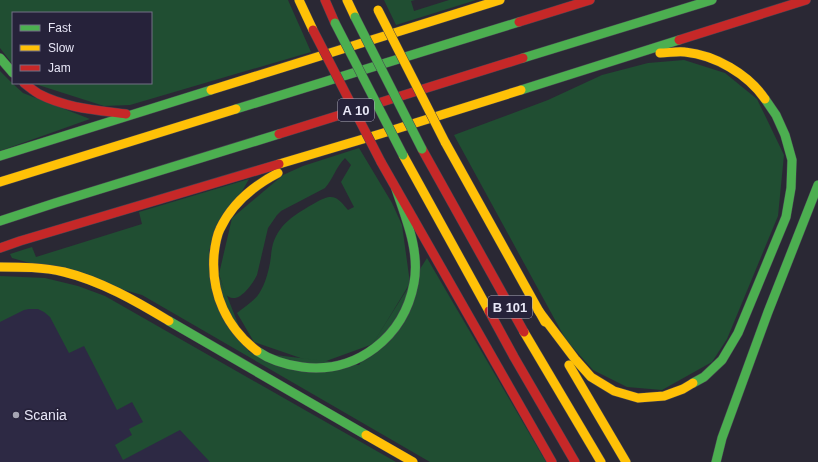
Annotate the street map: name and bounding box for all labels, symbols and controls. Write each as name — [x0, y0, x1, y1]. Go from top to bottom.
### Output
legend — [12, 12, 152, 84]
text: Fast — [48, 21, 72, 35]
text: Slow — [48, 41, 74, 55]
text: Jam — [48, 61, 71, 75]
road number: A 10 — [338, 99, 374, 121]
road number: B 101 — [488, 296, 532, 318]
place label: Scania — [24, 407, 67, 423]
marker: Scania — [11, 410, 21, 420]

